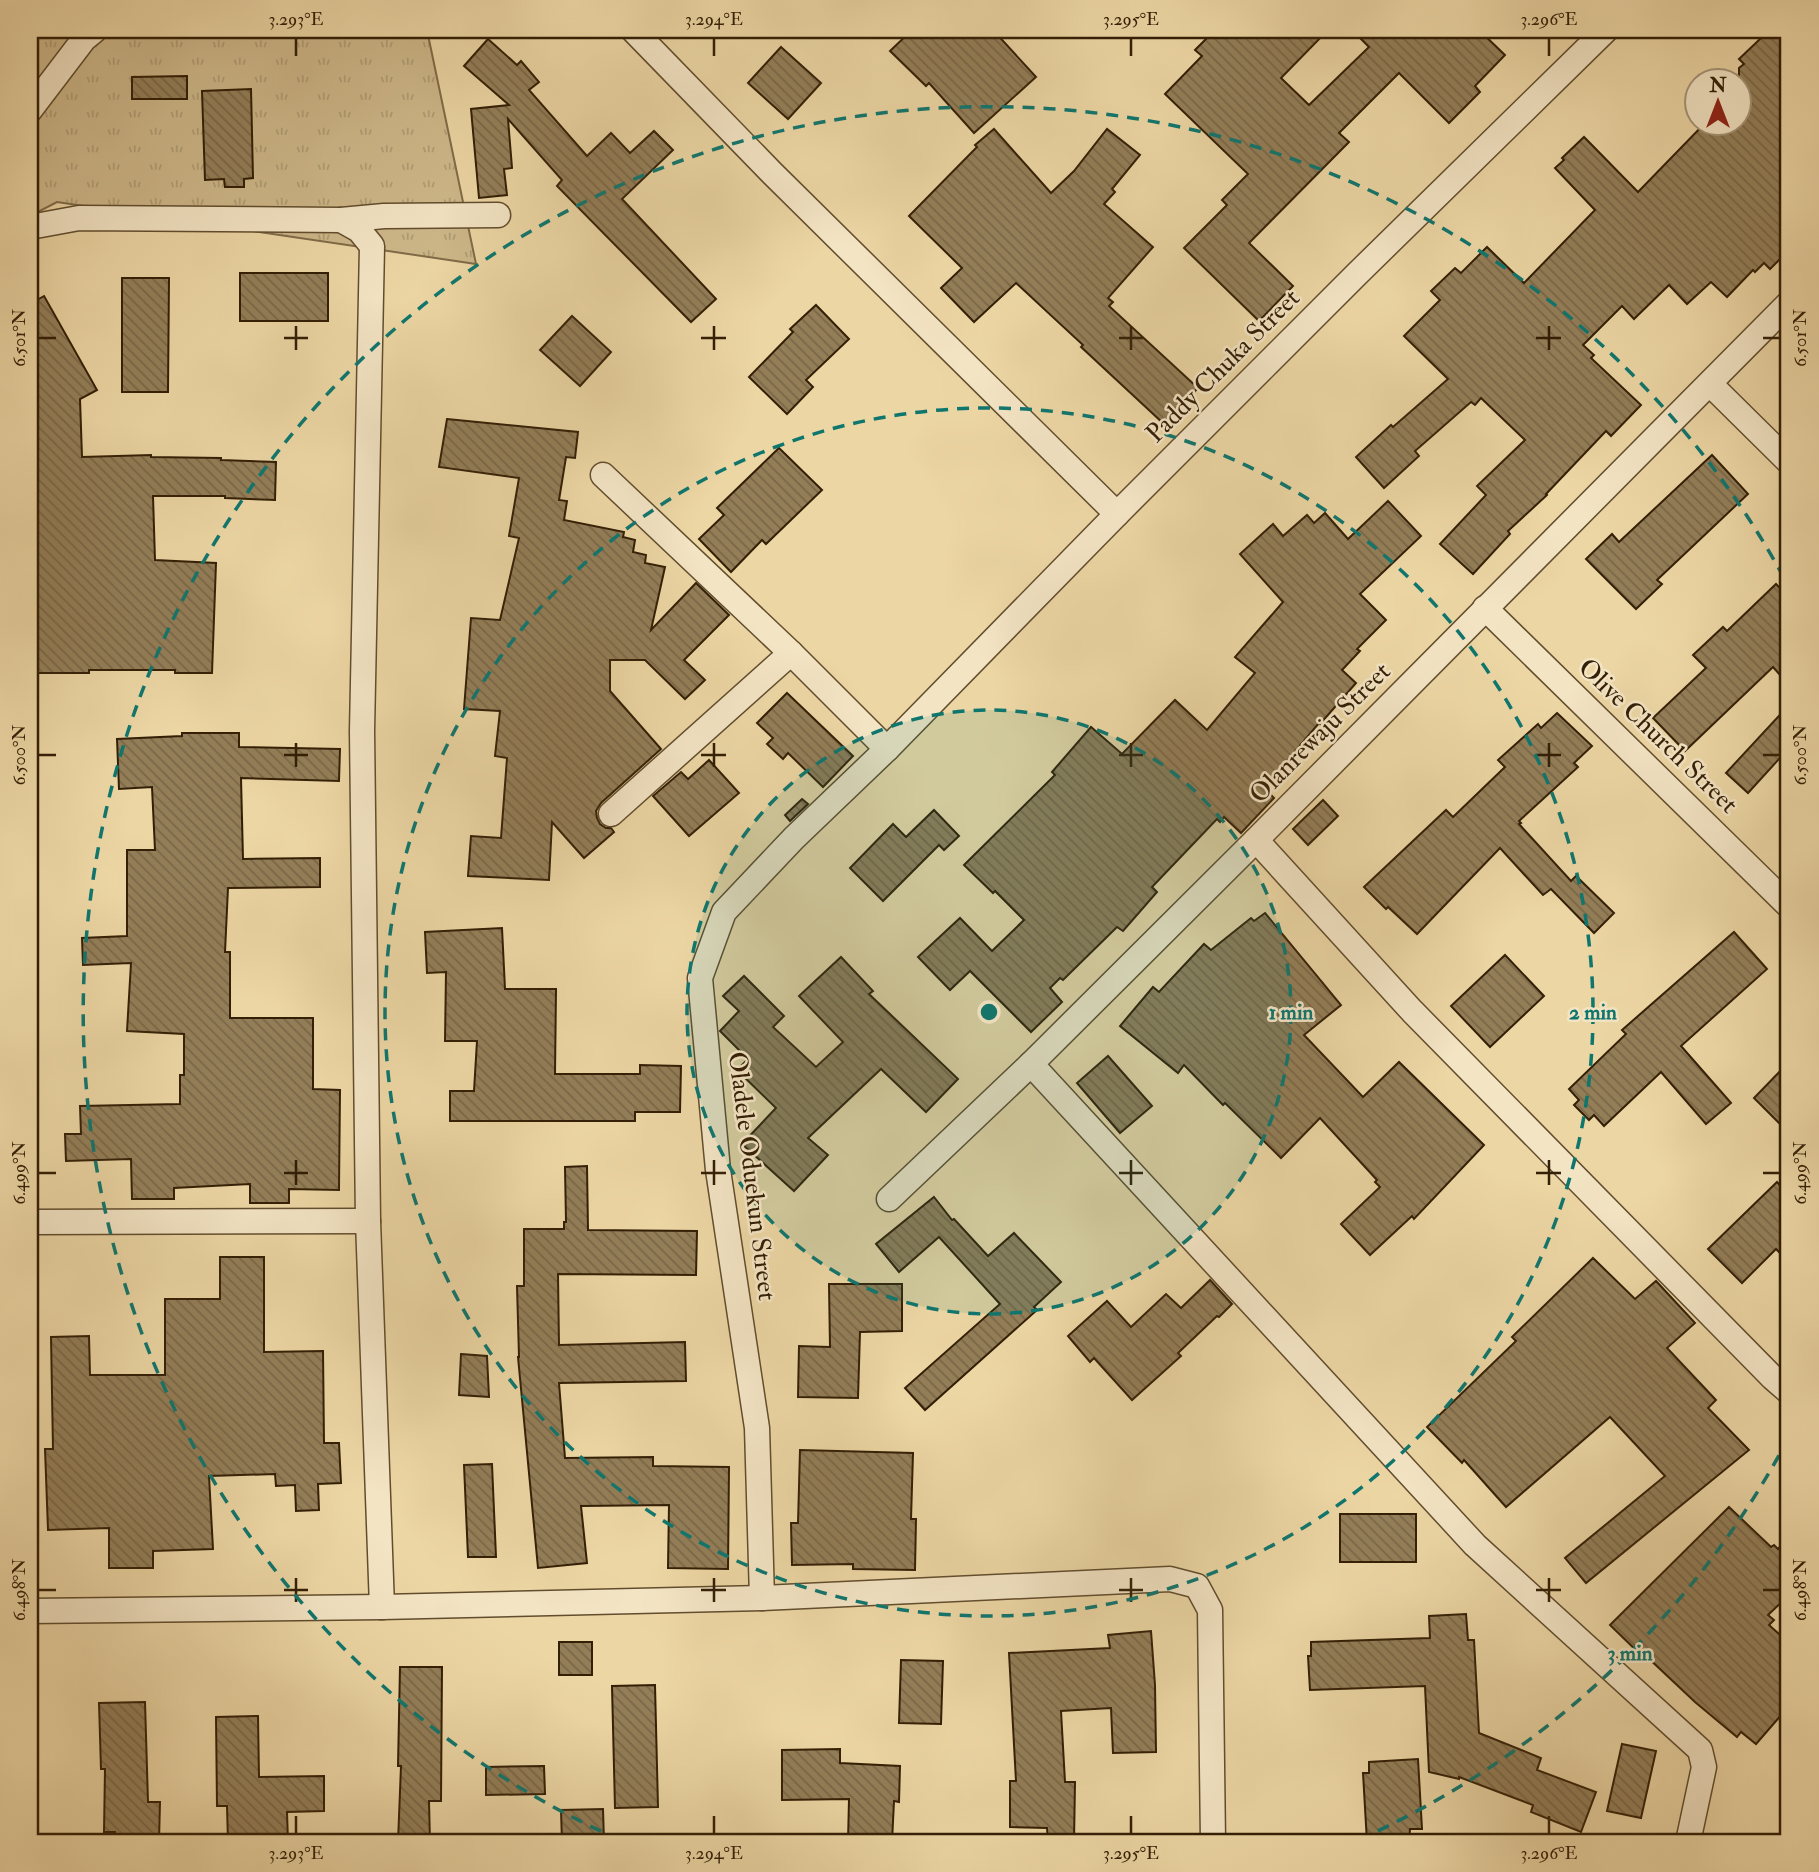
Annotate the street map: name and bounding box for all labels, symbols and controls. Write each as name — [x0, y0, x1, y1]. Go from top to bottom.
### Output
text: 3.293°E — [269, 8, 324, 31]
text: 3.294°E — [685, 8, 743, 31]
text: 3.295°E — [1103, 8, 1159, 31]
text: 3.296°E — [1520, 8, 1578, 31]
north arrow — [1682, 66, 1752, 136]
text: N — [1708, 74, 1727, 98]
street label: Paddy Chuka Street — [1139, 282, 1307, 450]
text: 6.501°N — [8, 309, 31, 367]
text: 6.501°N — [1789, 309, 1812, 367]
street label: Olive Church Street — [1571, 652, 1745, 820]
street label: Olanrewaju Street — [1243, 656, 1397, 810]
text: 6.500°N — [8, 725, 31, 785]
text: 6.500°N — [1789, 725, 1812, 785]
text: 1 min — [1269, 999, 1313, 1026]
text: 2 min — [1569, 999, 1617, 1026]
centre of rings — [977, 1000, 1001, 1024]
street label: Oladele Oduekun Street — [721, 1050, 783, 1302]
text: 6.499°N — [8, 1141, 31, 1205]
text: 6.499°N — [1789, 1141, 1812, 1205]
text: 6.498°N — [8, 1559, 31, 1621]
text: 6.498°N — [1789, 1559, 1812, 1621]
text: 3 min — [1607, 1640, 1653, 1667]
text: 3.293°E — [269, 1842, 324, 1865]
text: 3.294°E — [685, 1842, 743, 1865]
text: 3.295°E — [1103, 1842, 1159, 1865]
text: 3.296°E — [1520, 1842, 1578, 1865]

